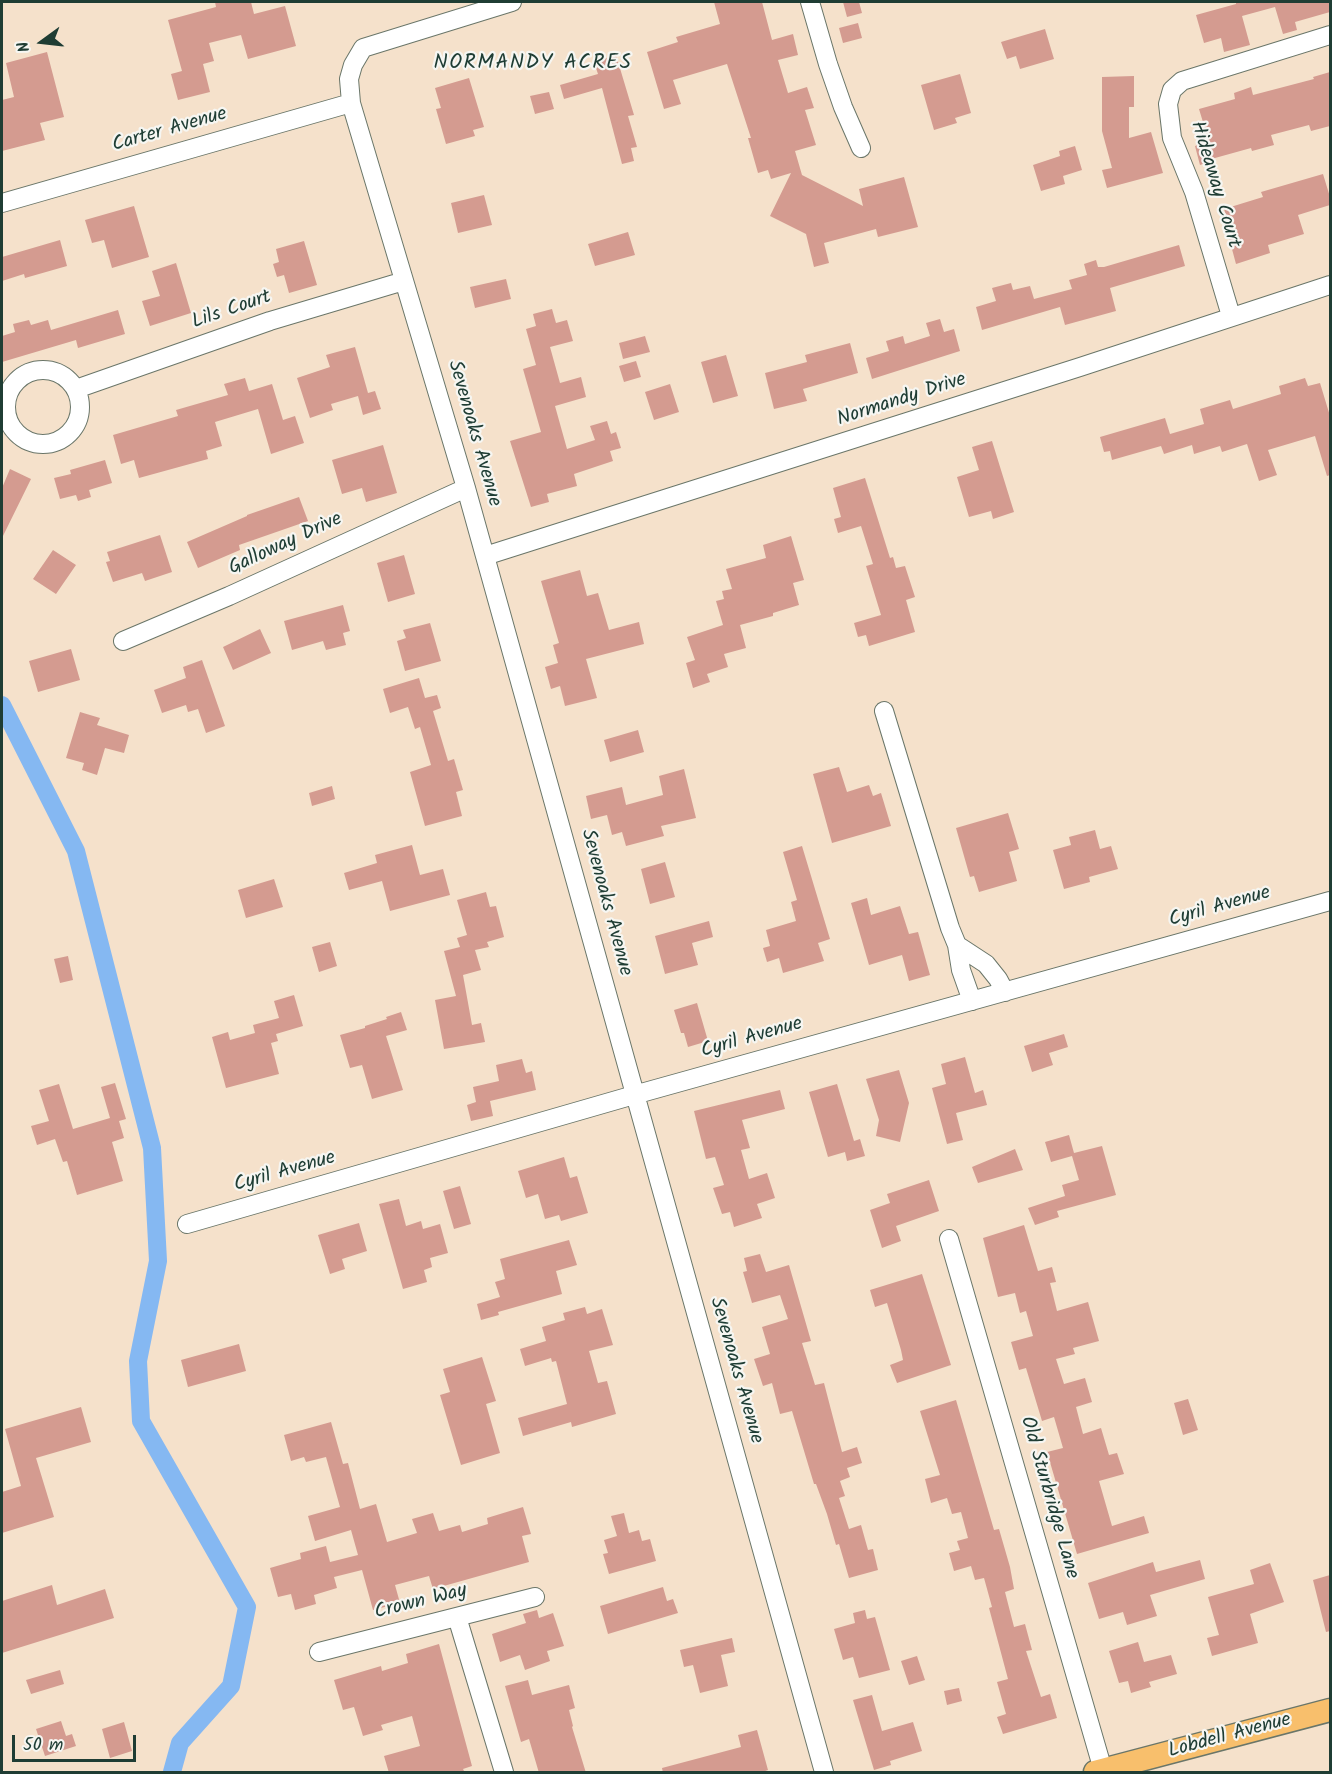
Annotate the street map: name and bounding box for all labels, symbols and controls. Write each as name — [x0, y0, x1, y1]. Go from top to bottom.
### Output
north arrow — [12, 12, 72, 72]
text: N — [11, 39, 38, 55]
district label: NORMANDY ACRES — [434, 51, 632, 77]
street label: Carter Avenue — [110, 103, 230, 159]
street label: Hideaway Court — [1183, 118, 1245, 252]
street label: Lils Court — [189, 286, 275, 336]
street label: Sevenoaks Avenue — [441, 358, 505, 510]
street label: Normandy Drive — [834, 369, 970, 433]
street label: Galloway Drive — [225, 508, 347, 582]
street label: Sevenoaks Avenue — [574, 827, 636, 979]
street label: Cyril Avenue — [1166, 882, 1274, 934]
street label: Cyril Avenue — [698, 1013, 806, 1065]
street label: Cyril Avenue — [231, 1147, 339, 1199]
street label: Sevenoaks Avenue — [703, 1295, 767, 1447]
street label: Old Sturbridge Lane — [1013, 1414, 1083, 1582]
street label: Crown Way — [372, 1580, 470, 1626]
street label: Lobdell Avenue — [1166, 1709, 1294, 1765]
scale bar — [15, 1723, 140, 1761]
text: 50 m — [23, 1731, 63, 1760]

